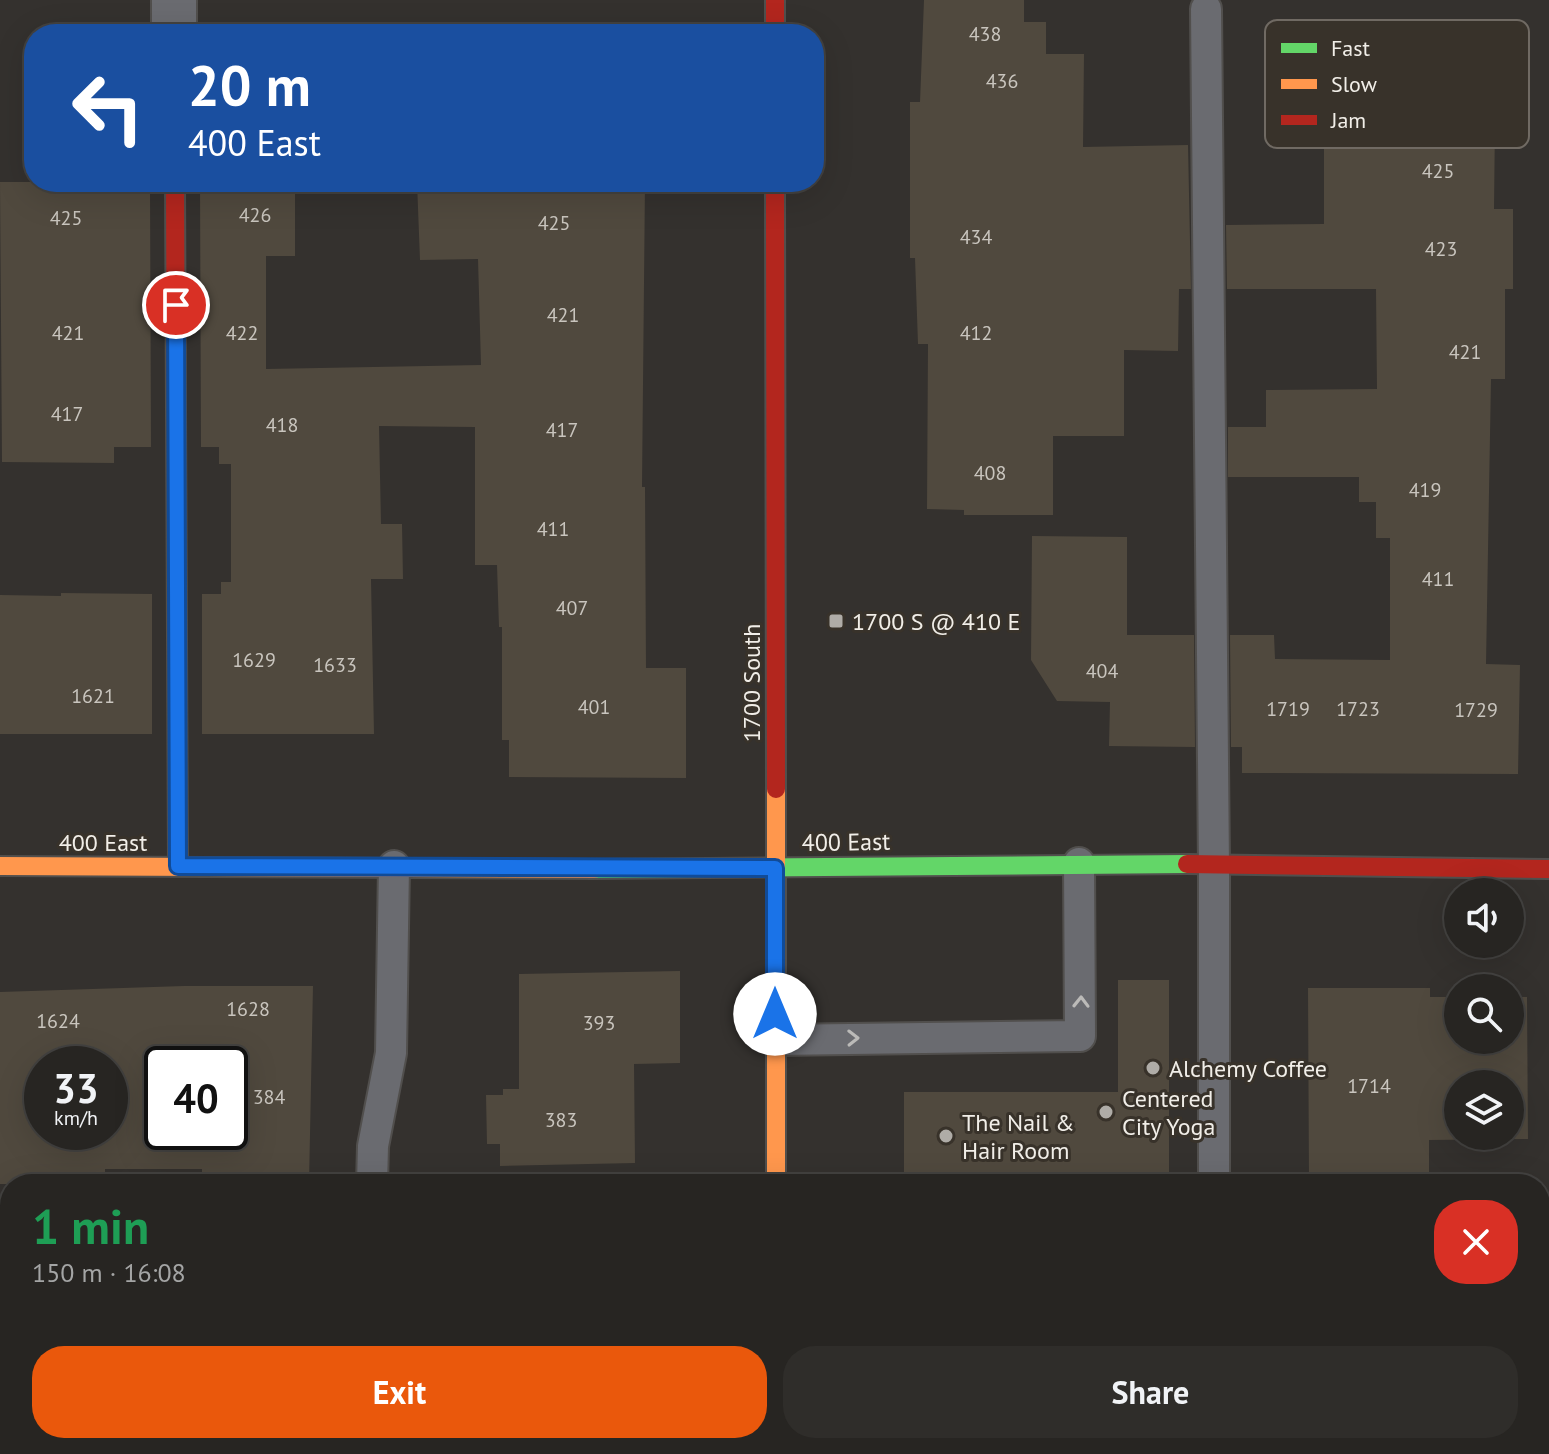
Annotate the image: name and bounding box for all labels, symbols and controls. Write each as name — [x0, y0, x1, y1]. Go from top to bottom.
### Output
legend — [1265, 20, 1529, 148]
house number: 438 — [969, 21, 1001, 47]
text: Fast — [1331, 34, 1371, 62]
text: 20 m — [188, 49, 311, 121]
icon: left — [56, 56, 160, 160]
house number: 436 — [986, 68, 1018, 94]
text: Slow — [1331, 70, 1377, 98]
text: Jam — [1330, 106, 1366, 134]
text: 400 East — [188, 119, 321, 166]
house number: 425 — [1422, 158, 1454, 184]
house number: 426 — [239, 202, 271, 228]
house number: 425 — [50, 205, 82, 231]
house number: 425 — [538, 210, 570, 236]
house number: 434 — [960, 224, 992, 250]
house number: 423 — [1425, 236, 1457, 262]
pin — [142, 271, 210, 339]
icon: arrive — [154, 283, 198, 327]
house number: 421 — [547, 302, 579, 328]
house number: 421 — [52, 320, 84, 346]
house number: 422 — [226, 320, 258, 346]
house number: 412 — [960, 320, 992, 346]
house number: 421 — [1449, 339, 1481, 365]
house number: 417 — [51, 401, 83, 427]
house number: 418 — [266, 412, 298, 438]
house number: 417 — [546, 417, 578, 443]
house number: 408 — [974, 460, 1006, 486]
house number: 419 — [1409, 477, 1441, 503]
house number: 411 — [537, 516, 569, 542]
house number: 411 — [1422, 566, 1454, 592]
house number: 407 — [556, 595, 588, 621]
place label: 1700 S @ 410 E — [852, 606, 1020, 637]
marker: 1700 S @ 410 E — [827, 612, 845, 630]
street label: 1700 South — [736, 624, 767, 742]
house number: 1629 — [232, 647, 276, 673]
house number: 1633 — [313, 652, 357, 678]
house number: 404 — [1086, 658, 1118, 684]
house number: 1621 — [71, 683, 115, 709]
house number: 401 — [578, 694, 610, 720]
house number: 1719 — [1266, 696, 1310, 722]
house number: 1723 — [1336, 696, 1380, 722]
house number: 1729 — [1454, 697, 1498, 723]
street label: 400 East — [801, 826, 891, 858]
street label: 400 East — [59, 827, 147, 858]
map controls — [1444, 878, 1524, 1150]
button: sound — [1444, 878, 1524, 958]
position arrow — [733, 972, 817, 1056]
button: search — [1444, 974, 1524, 1054]
one-way arrow — [1072, 995, 1090, 1008]
house number: 1628 — [226, 996, 270, 1022]
house number: 1624 — [36, 1008, 80, 1034]
house number: 393 — [583, 1010, 615, 1036]
one-way arrow — [847, 1030, 860, 1047]
speed limit sign: 40 — [144, 1046, 248, 1150]
place label: Alchemy Coffee — [1169, 1053, 1327, 1084]
marker: Alchemy Coffee — [1144, 1059, 1162, 1077]
text: 33 — [53, 1062, 99, 1114]
button: layers — [1444, 1070, 1524, 1150]
house number: 1714 — [1347, 1073, 1391, 1099]
place label: Centered City Yoga — [1122, 1083, 1215, 1142]
house number: 384 — [253, 1084, 285, 1110]
marker: Centered City Yoga — [1097, 1103, 1115, 1121]
text: km/h — [54, 1105, 98, 1131]
house number: 383 — [545, 1107, 577, 1133]
place label: The Nail & Hair Room — [962, 1107, 1075, 1166]
marker: The Nail & Hair Room — [937, 1127, 955, 1145]
text: 1 min — [32, 1195, 149, 1257]
button: close — [1434, 1200, 1518, 1284]
text: 150 m · 16:08 — [32, 1256, 186, 1289]
button: Exit — [32, 1346, 767, 1438]
button: Share — [783, 1346, 1518, 1438]

